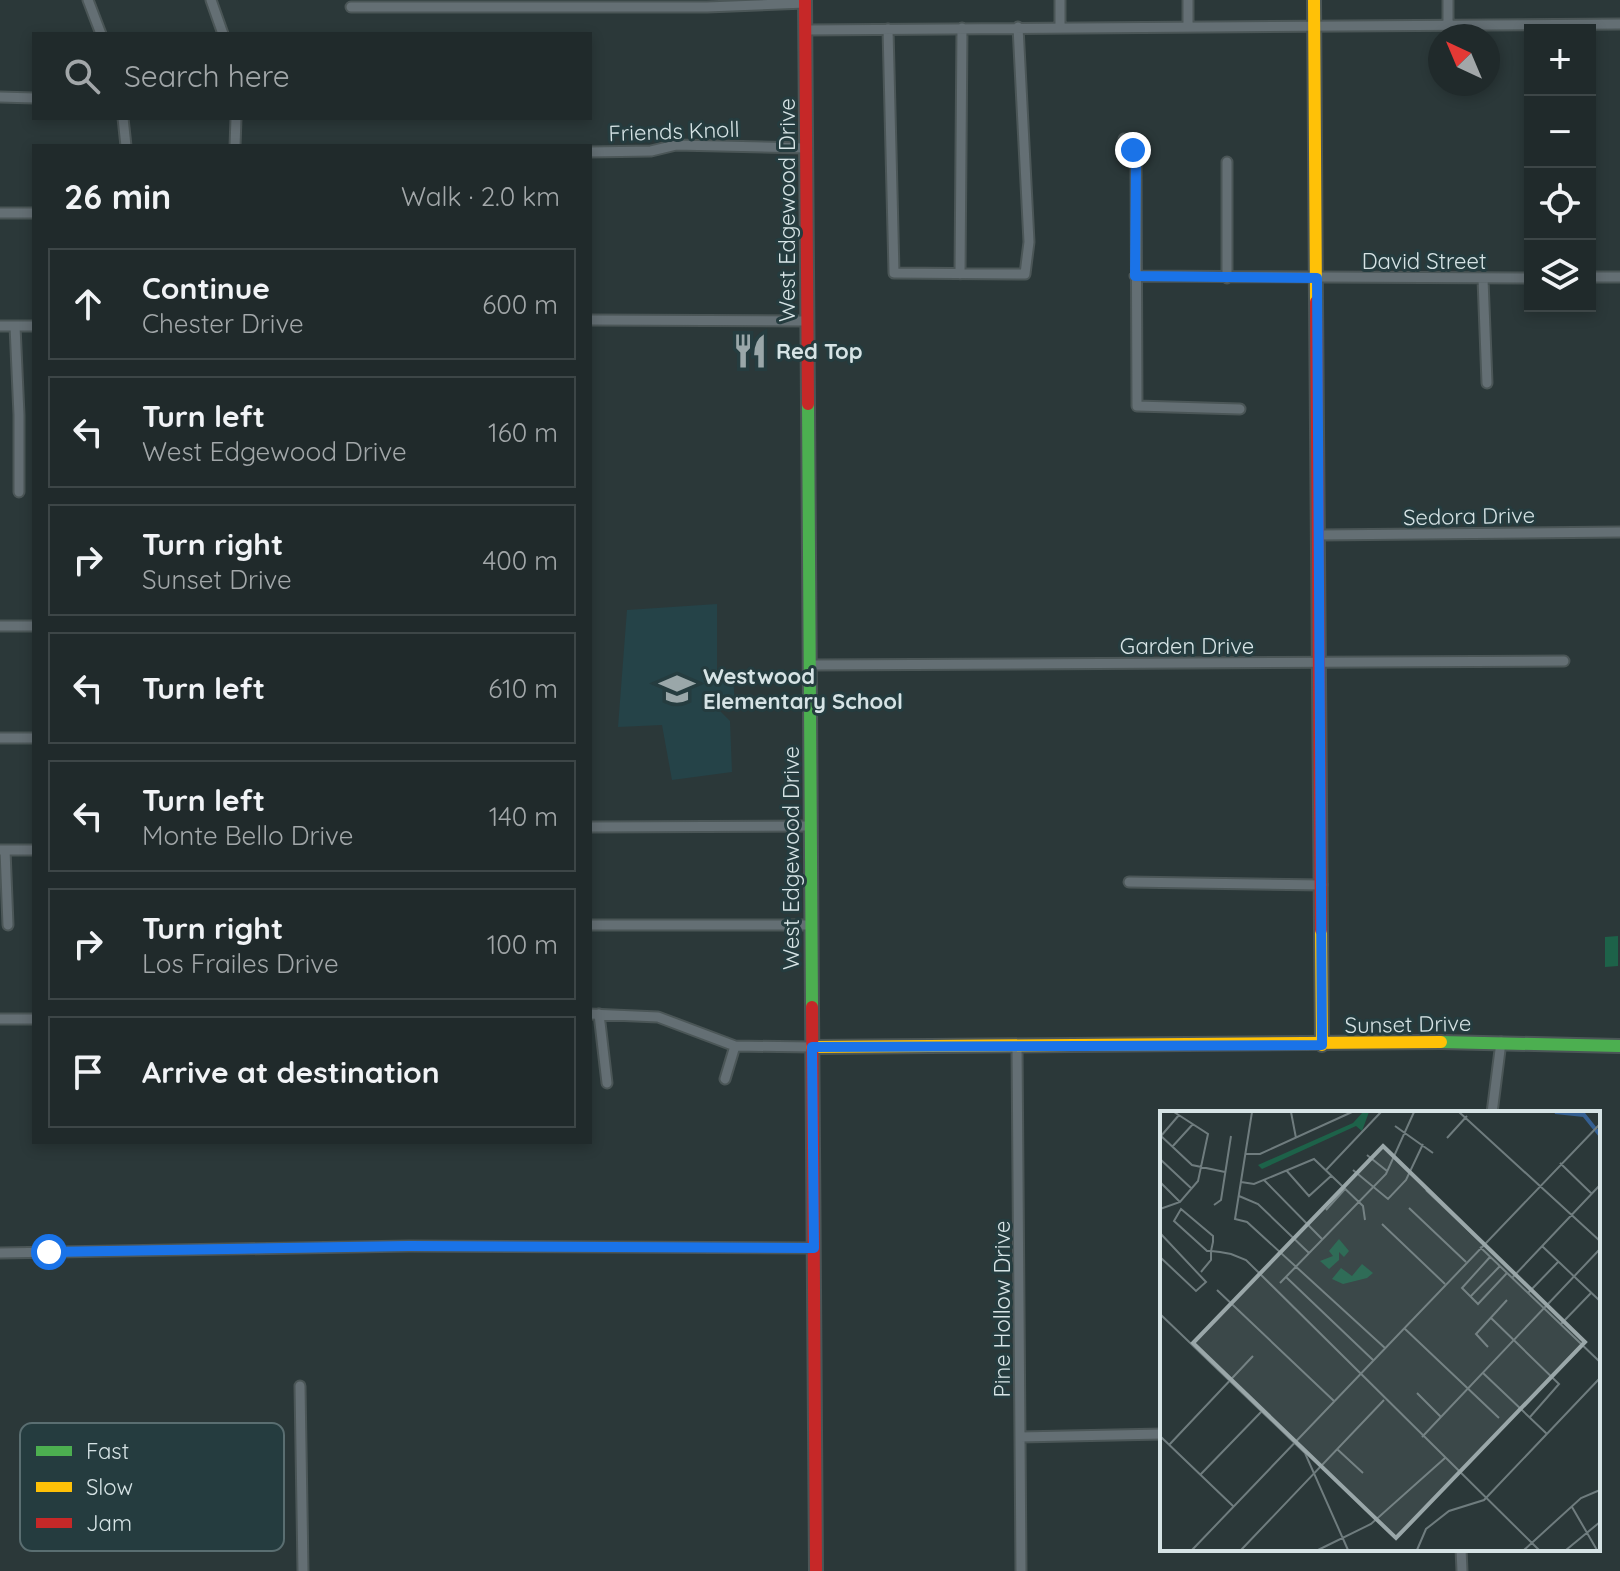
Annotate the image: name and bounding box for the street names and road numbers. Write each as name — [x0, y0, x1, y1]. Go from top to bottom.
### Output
street label: West Edgewood Drive — [773, 98, 801, 322]
street label: Friends Knoll — [608, 115, 740, 147]
street label: David Street — [1362, 247, 1486, 275]
street label: Sedora Drive — [1403, 501, 1535, 531]
street label: Garden Drive — [1120, 632, 1254, 660]
street label: West Edgewood Drive — [777, 746, 805, 970]
street label: Sunset Drive — [1344, 1009, 1472, 1039]
street label: Pine Hollow Drive — [988, 1221, 1016, 1397]

